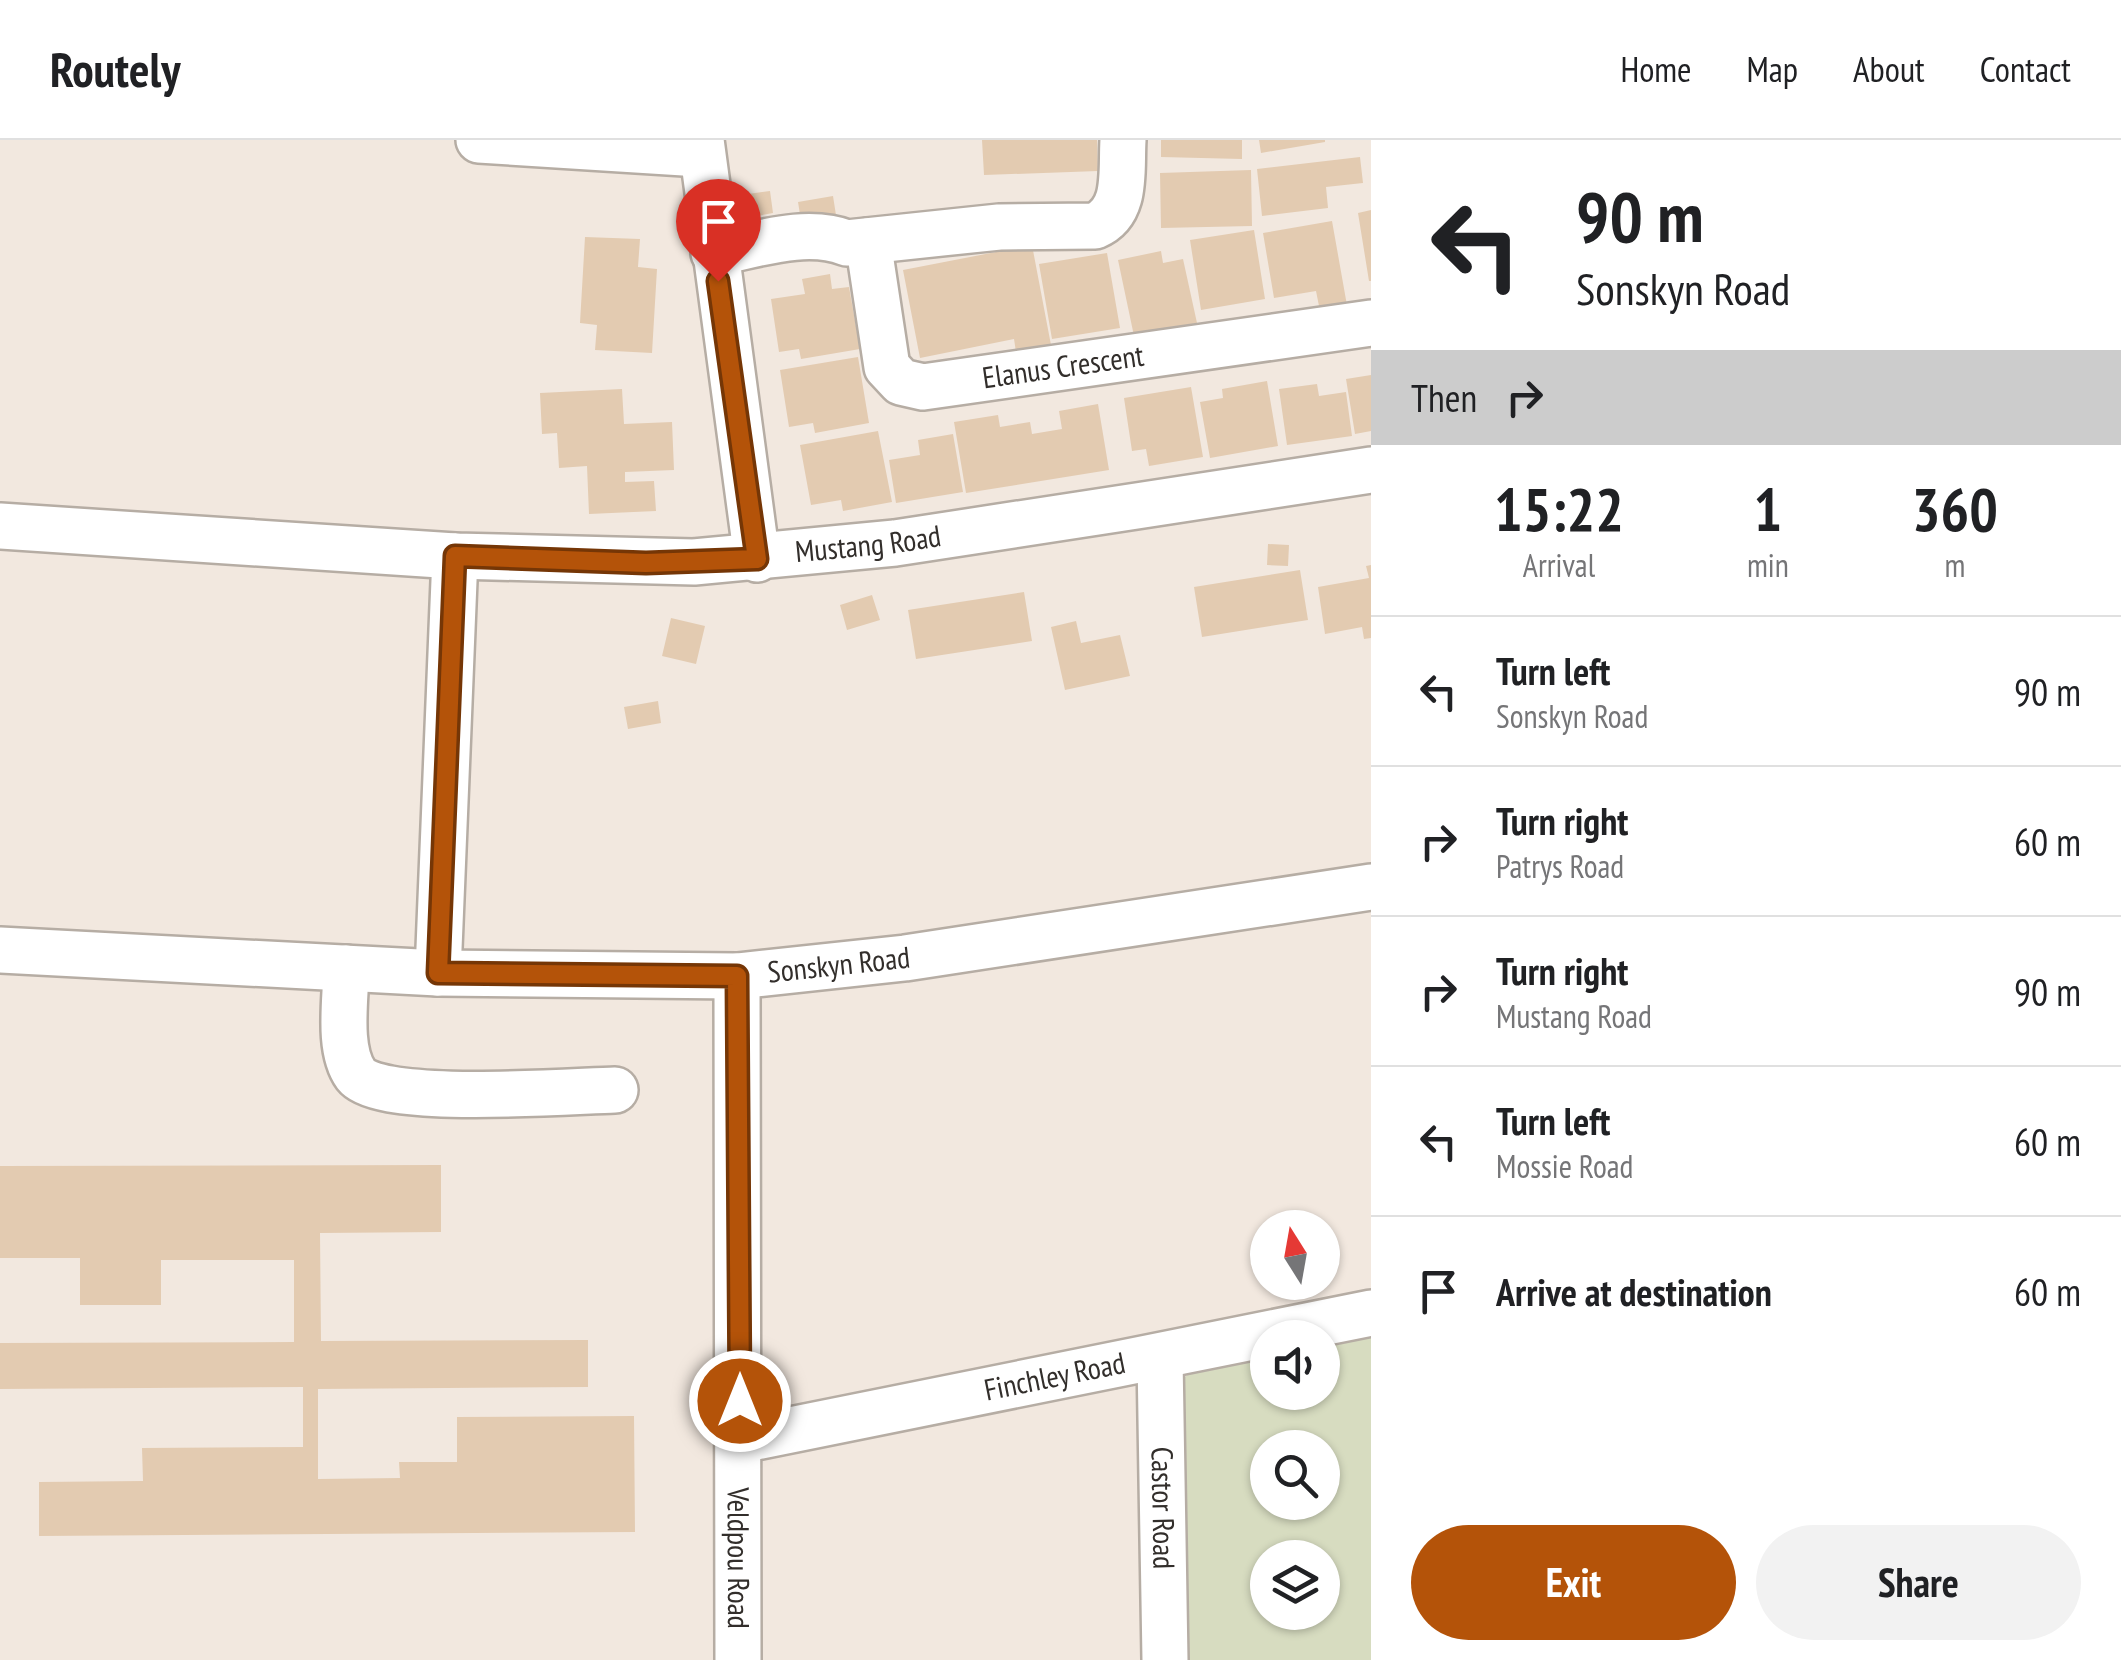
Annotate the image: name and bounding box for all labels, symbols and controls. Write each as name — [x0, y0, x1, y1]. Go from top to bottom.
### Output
text: Routely — [50, 38, 180, 100]
text: Home — [1620, 46, 1692, 92]
text: Map — [1747, 46, 1798, 92]
text: About — [1853, 46, 1925, 92]
text: Contact — [1980, 46, 2071, 92]
text: 90 m — [1576, 171, 1704, 261]
pin — [676, 179, 761, 282]
icon: left — [1411, 180, 1541, 310]
icon: arrive — [691, 194, 746, 249]
text: Sonskyn Road — [1576, 259, 1790, 317]
street label: Elanus Crescent — [980, 335, 1147, 396]
icon: right — [1497, 370, 1552, 425]
text: Then — [1411, 373, 1477, 422]
text: 15:22 — [1494, 470, 1624, 548]
text: 1 — [1754, 470, 1782, 548]
text: 360 — [1912, 470, 1998, 548]
street label: Mustang Road — [793, 515, 943, 570]
text: Arrival — [1523, 544, 1595, 586]
text: min — [1747, 544, 1789, 586]
text: m — [1944, 544, 1965, 586]
text: Turn left — [1496, 646, 1610, 695]
icon: left — [1411, 664, 1466, 719]
text: 90 m — [2014, 667, 2081, 716]
text: Sonskyn Road — [1496, 695, 1648, 737]
text: Turn right — [1496, 796, 1628, 845]
icon: right — [1411, 814, 1466, 869]
text: 60 m — [2014, 817, 2081, 866]
text: Patrys Road — [1496, 845, 1624, 887]
street label: Sonskyn Road — [766, 937, 912, 991]
text: Turn right — [1496, 946, 1628, 995]
icon: right — [1411, 964, 1466, 1019]
text: 90 m — [2014, 967, 2081, 1016]
text: Mustang Road — [1496, 995, 1652, 1037]
text: Turn left — [1496, 1096, 1610, 1145]
icon: left — [1411, 1114, 1466, 1169]
text: 60 m — [2014, 1117, 2081, 1166]
text: Mossie Road — [1496, 1145, 1633, 1187]
north arrow — [1250, 1210, 1340, 1300]
map controls — [1250, 1210, 1340, 1630]
icon: arrive — [1411, 1264, 1466, 1319]
text: Arrive at destination — [1496, 1267, 1772, 1316]
text: 60 m — [2014, 1267, 2081, 1316]
button: sound — [1250, 1320, 1340, 1410]
street label: Finchley Road — [981, 1342, 1128, 1409]
position arrow — [688, 1349, 792, 1453]
button: search — [1250, 1430, 1340, 1520]
street label: Castor Road — [1143, 1446, 1184, 1569]
street label: Veldpou Road — [720, 1486, 759, 1629]
button: Exit — [1411, 1525, 1736, 1640]
button: Share — [1756, 1525, 2081, 1640]
button: layers — [1250, 1540, 1340, 1630]

